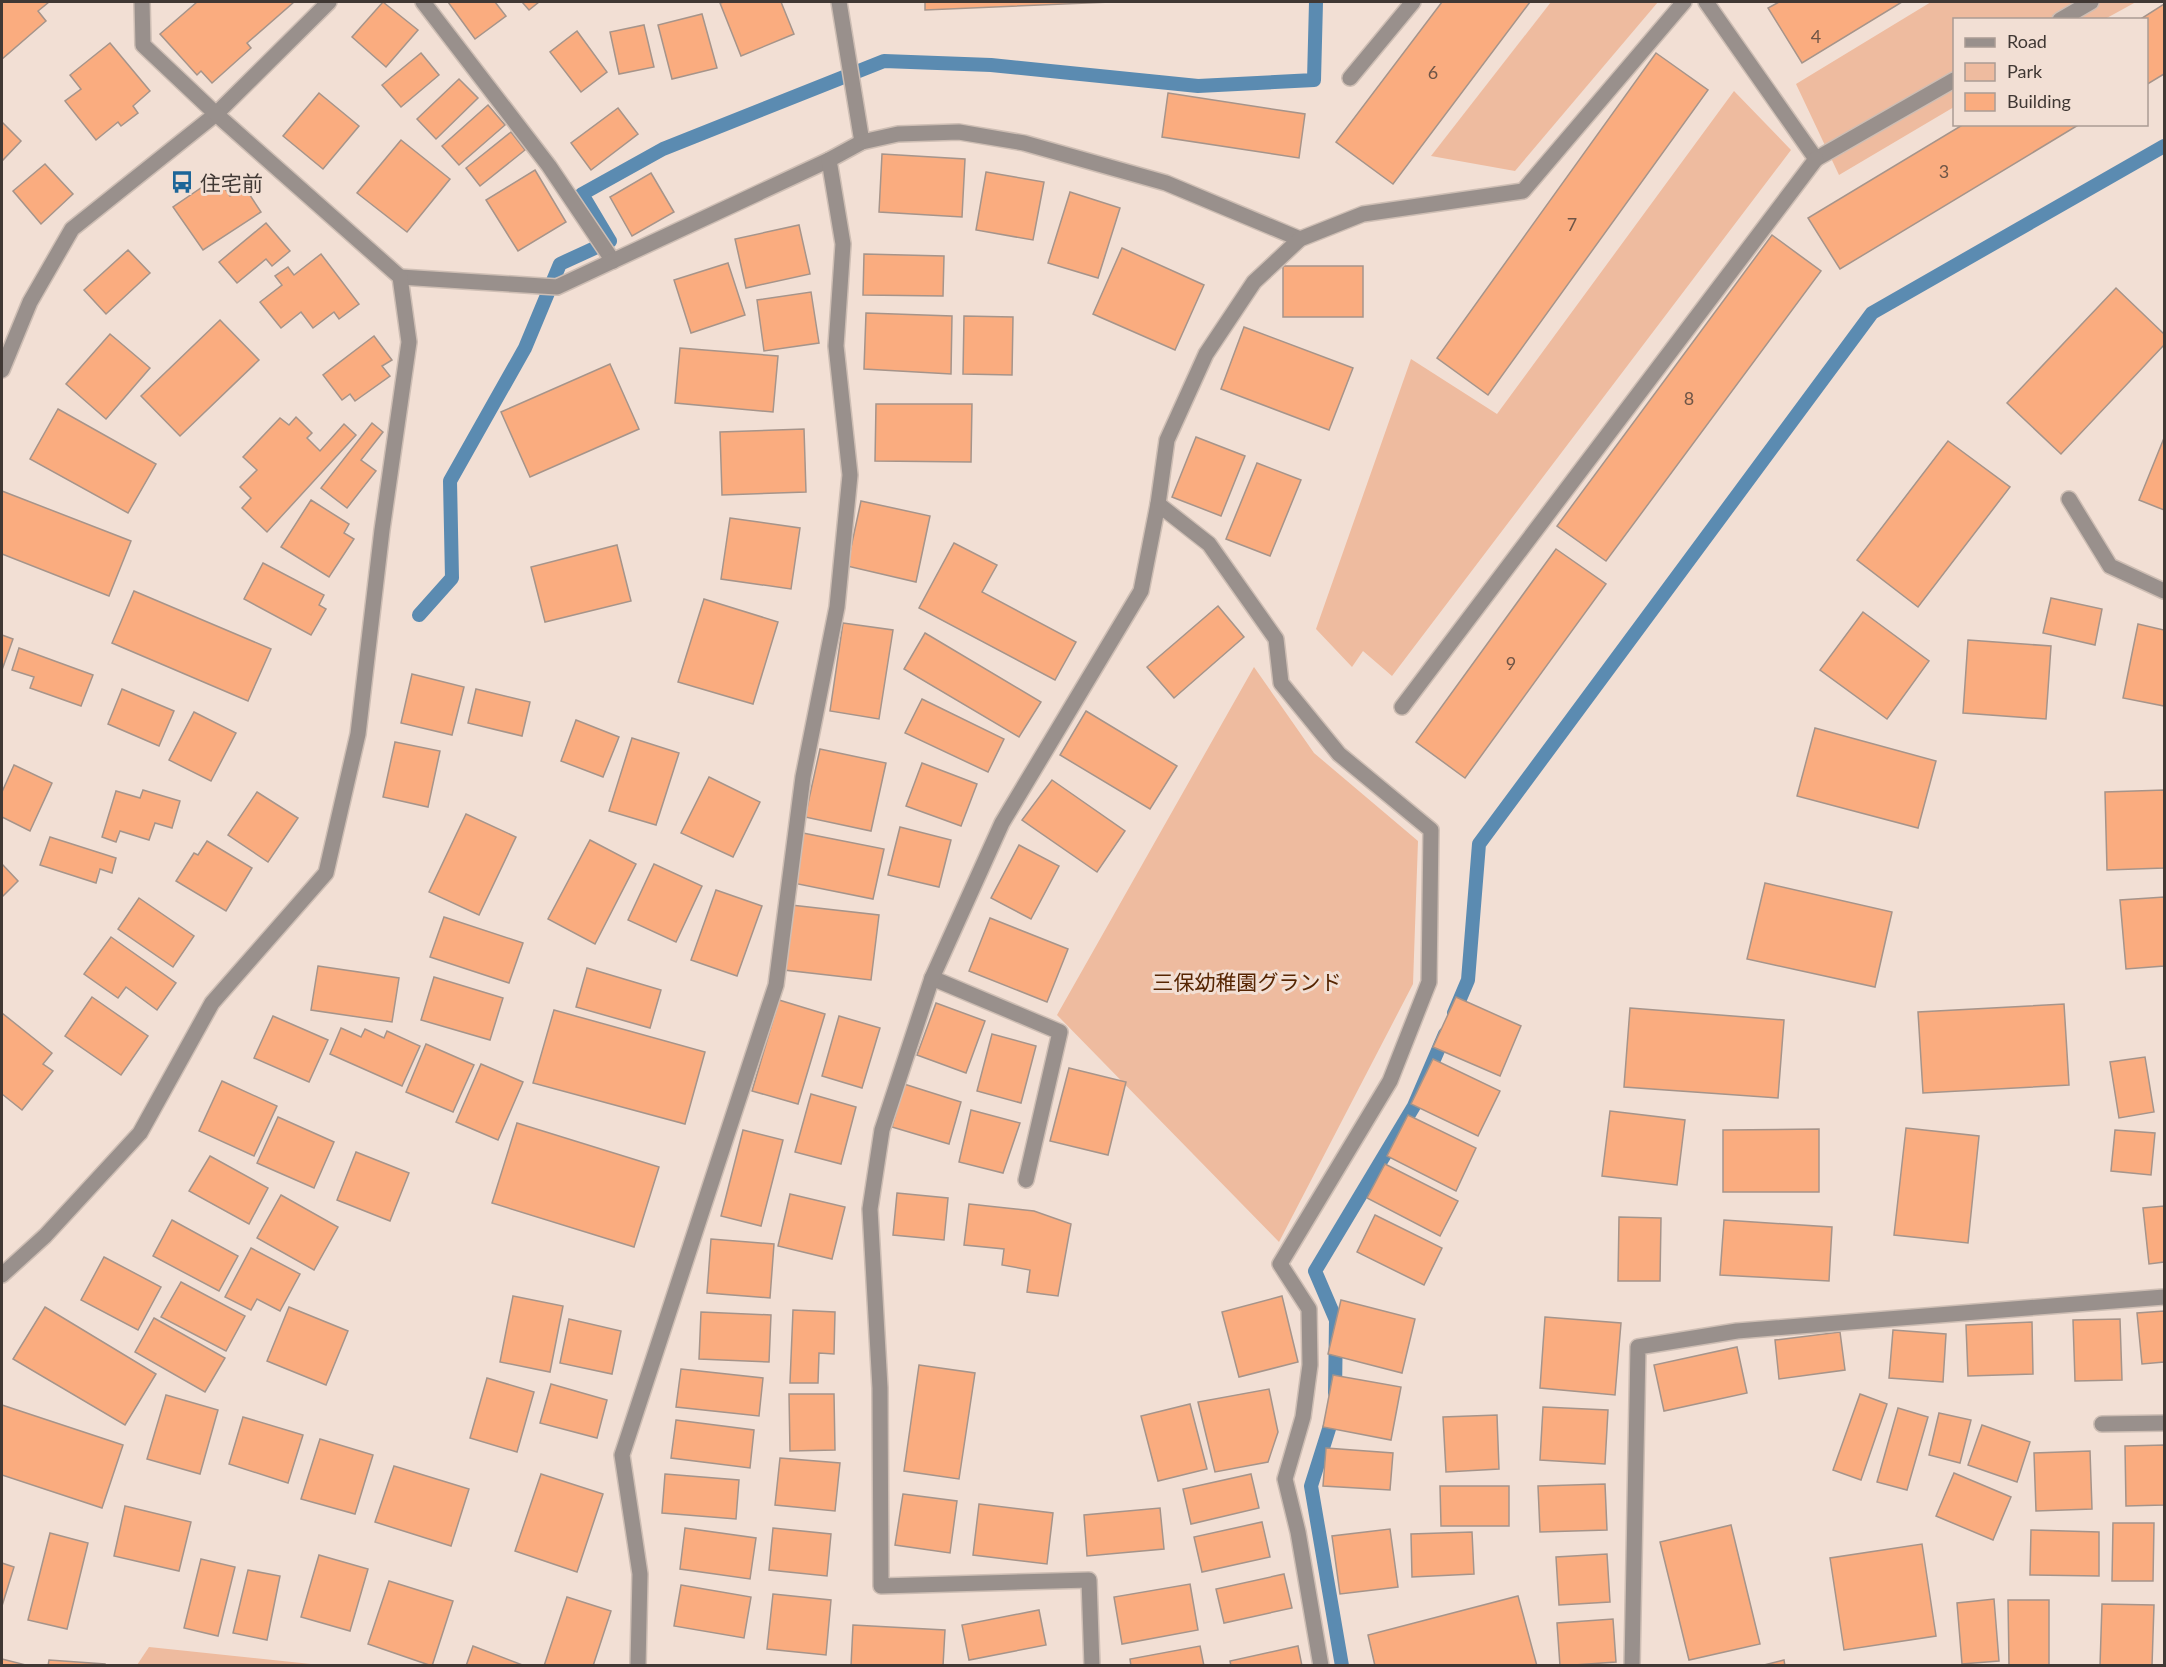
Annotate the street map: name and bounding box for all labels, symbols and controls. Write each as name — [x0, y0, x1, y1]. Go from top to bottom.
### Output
legend — [1953, 18, 2148, 126]
house number: 4 — [1811, 25, 1821, 47]
text: Road — [2007, 30, 2047, 52]
text: Park — [2007, 60, 2043, 82]
house number: 6 — [1428, 61, 1438, 83]
text: Building — [2007, 90, 2071, 112]
house number: 3 — [1939, 160, 1949, 182]
bus stop icon: 住宅前 — [169, 169, 195, 195]
place label: 住宅前 — [200, 170, 263, 195]
house number: 7 — [1567, 213, 1577, 235]
house number: 8 — [1684, 387, 1694, 409]
house number: 9 — [1506, 652, 1516, 674]
park label: 三保幼稚園グランド — [1153, 969, 1342, 994]

